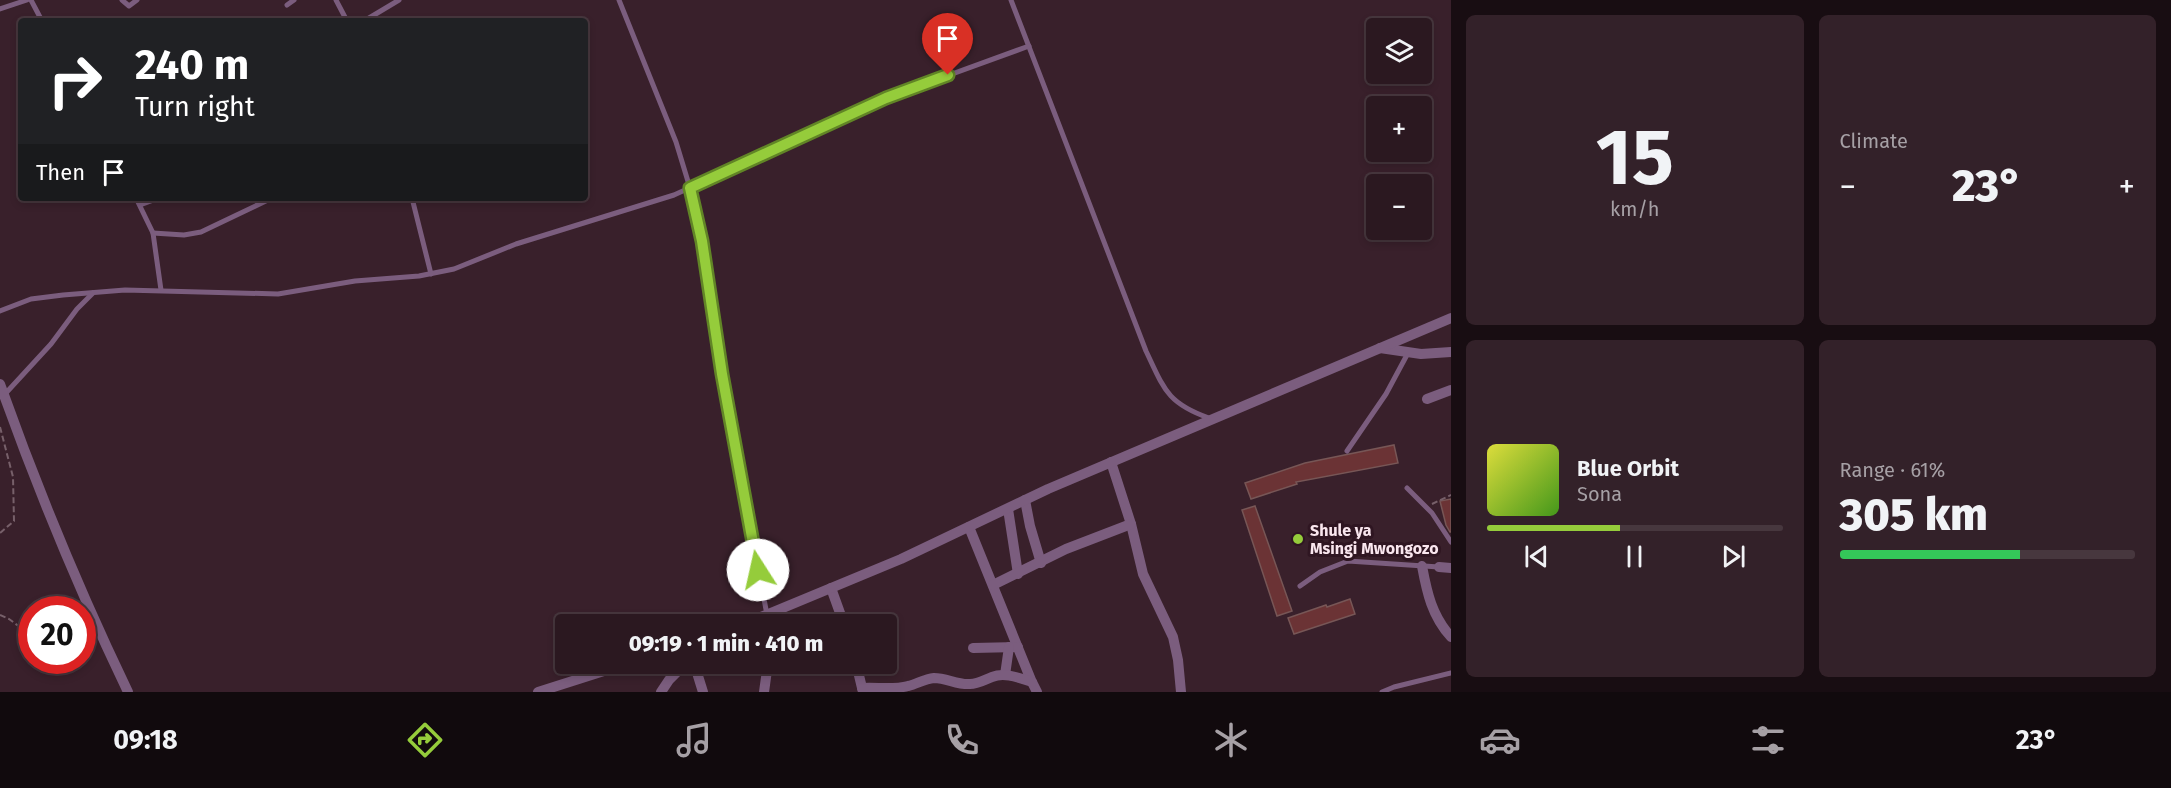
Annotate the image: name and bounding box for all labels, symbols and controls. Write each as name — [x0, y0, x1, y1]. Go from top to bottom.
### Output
pin — [922, 13, 973, 75]
map controls — [1366, 18, 1432, 240]
button: layers — [1366, 18, 1432, 84]
icon: arrive — [931, 22, 964, 55]
text: 240 m — [135, 40, 249, 90]
icon: right — [36, 42, 114, 120]
text: Turn right — [135, 91, 255, 123]
button: + — [1366, 96, 1432, 162]
text: 15 — [1596, 111, 1674, 205]
text: Climate — [1840, 129, 1908, 153]
icon: arrive — [97, 156, 130, 189]
text: Then — [36, 159, 85, 186]
text: 23° — [1952, 159, 2022, 213]
text: − — [1840, 167, 1856, 207]
text: + — [2119, 167, 2135, 207]
button: − — [1366, 174, 1432, 240]
text: km/h — [1610, 197, 1660, 221]
text: Blue Orbit — [1577, 455, 1679, 482]
text: Range · 61% — [1840, 458, 1945, 482]
text: Sona — [1577, 482, 1622, 506]
text: 305 km — [1840, 488, 1988, 542]
place label: Shule ya Msingi Mwongozo — [1310, 521, 1439, 558]
marker: Shule ya Msingi Mwongozo — [1291, 532, 1305, 546]
position arrow — [726, 538, 790, 602]
icon: previous — [1520, 540, 1553, 573]
icon: pause — [1618, 540, 1651, 573]
icon: next — [1717, 540, 1750, 573]
speed limit sign: 20 — [18, 596, 96, 674]
text: 09:19 · 1 min · 410 m — [629, 630, 823, 657]
icon: directions — [404, 719, 446, 761]
icon: music — [673, 719, 715, 761]
icon: phone — [941, 719, 983, 761]
icon: climate — [1210, 719, 1252, 761]
icon: car — [1479, 719, 1521, 761]
icon: filters — [1747, 719, 1789, 761]
text: 09:18 — [113, 724, 178, 756]
text: 23° — [2016, 724, 2058, 756]

